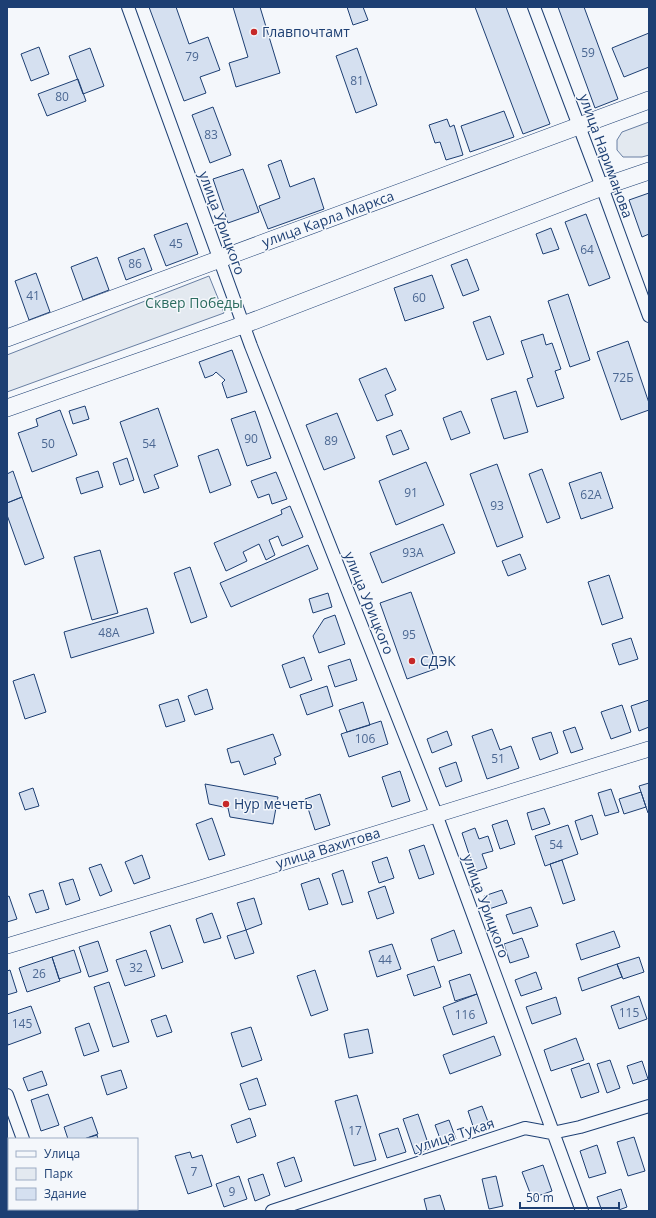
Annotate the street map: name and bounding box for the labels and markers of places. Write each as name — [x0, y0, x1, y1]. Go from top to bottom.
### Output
place label: Главпочтамт — [262, 22, 350, 41]
marker: Главпочтамт — [249, 27, 259, 37]
place label: СДЭК — [420, 651, 456, 670]
marker: СДЭК — [407, 656, 417, 666]
place label: Нур мечеть — [234, 794, 313, 813]
marker: Нур мечеть — [221, 799, 231, 809]

